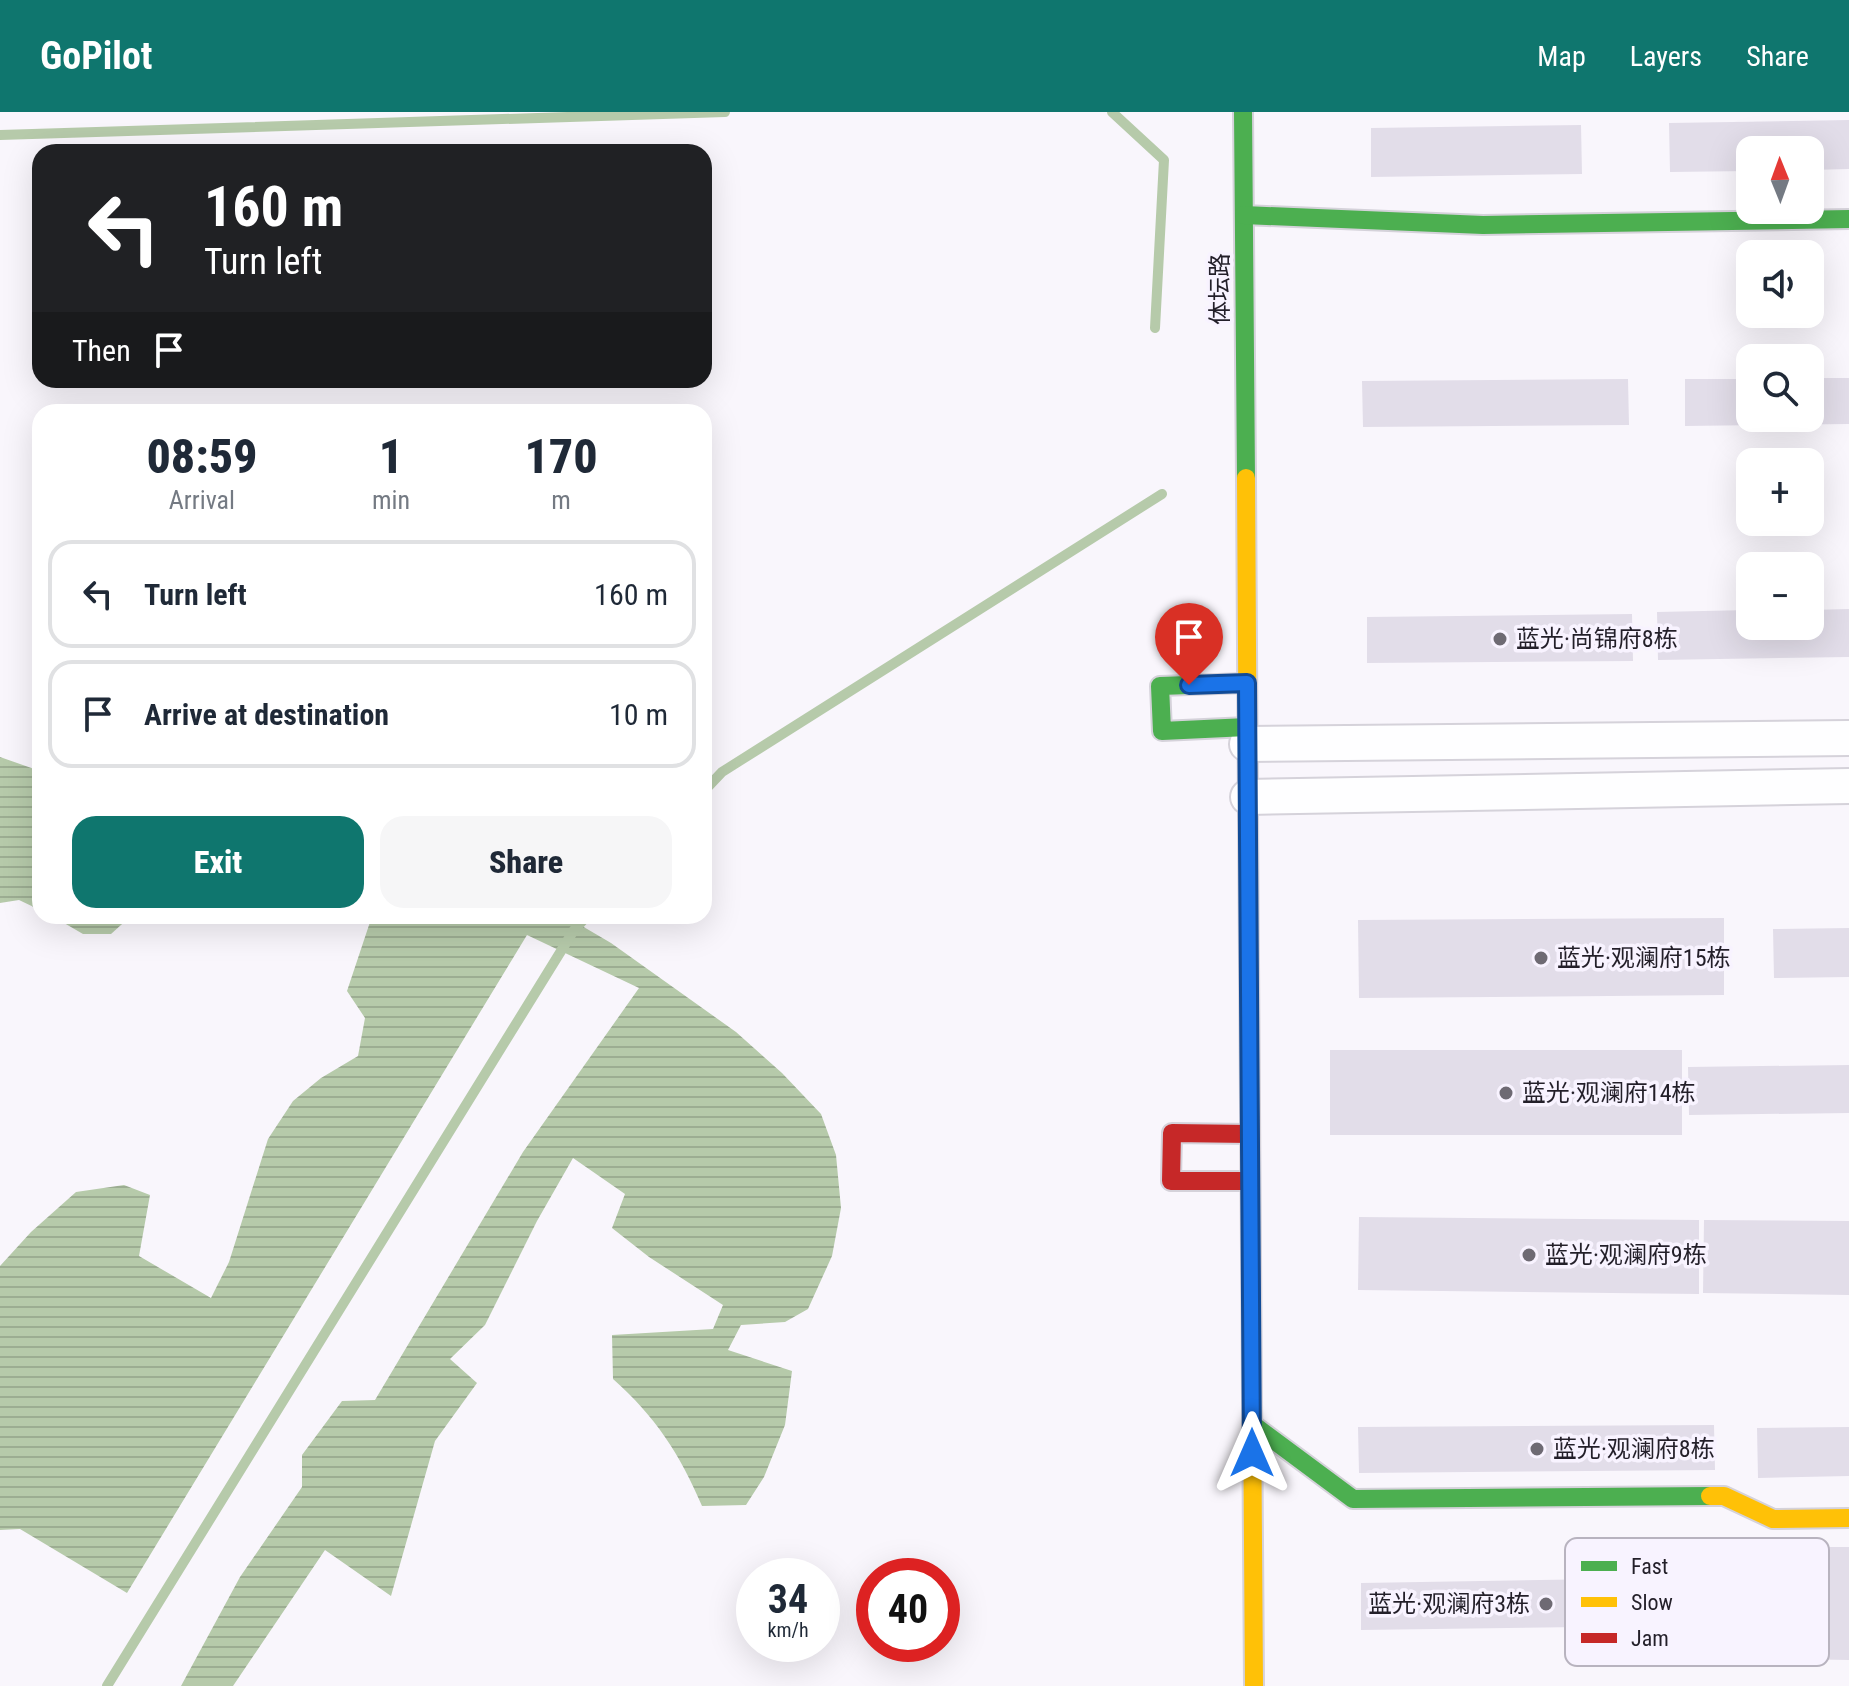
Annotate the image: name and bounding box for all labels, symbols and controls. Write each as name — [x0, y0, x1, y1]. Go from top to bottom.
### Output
text: GoPilot — [40, 34, 152, 78]
text: Map — [1537, 40, 1586, 73]
text: Layers — [1630, 40, 1702, 73]
text: Share — [1746, 40, 1809, 73]
north arrow — [1736, 136, 1824, 224]
map controls — [1736, 136, 1824, 640]
text: 160 m — [204, 174, 343, 240]
icon: left — [72, 176, 176, 280]
button: sound — [1736, 240, 1824, 328]
text: Turn left — [204, 241, 322, 283]
street label: 体坛路 — [1206, 253, 1234, 325]
icon: arrive — [147, 328, 191, 372]
text: Then — [72, 333, 131, 368]
button: search — [1736, 344, 1824, 432]
text: 08:59 — [146, 428, 258, 485]
text: 1 — [379, 428, 403, 485]
text: 170 — [524, 428, 598, 485]
button: + — [1736, 448, 1824, 536]
text: Arrival — [169, 485, 235, 515]
text: min — [372, 485, 410, 515]
text: m — [551, 485, 571, 515]
button: − — [1736, 552, 1824, 640]
icon: left — [76, 572, 120, 616]
text: Turn left — [144, 577, 247, 612]
text: 160 m — [594, 577, 668, 612]
pin — [1155, 603, 1223, 685]
icon: arrive — [1167, 615, 1211, 659]
place label: 蓝光·尚锦府8栋 — [1516, 625, 1678, 653]
marker: 蓝光·尚锦府8栋 — [1491, 630, 1509, 648]
icon: arrive — [76, 692, 120, 736]
text: Arrive at destination — [144, 697, 389, 732]
text: 10 m — [609, 697, 668, 732]
button: Exit — [72, 816, 364, 908]
button: Share — [380, 816, 672, 908]
place label: 蓝光·观澜府15栋 — [1557, 944, 1731, 972]
marker: 蓝光·观澜府15栋 — [1532, 949, 1550, 967]
place label: 蓝光·观澜府14栋 — [1522, 1079, 1696, 1107]
marker: 蓝光·观澜府14栋 — [1497, 1084, 1515, 1102]
place label: 蓝光·观澜府9栋 — [1545, 1241, 1707, 1269]
marker: 蓝光·观澜府9栋 — [1520, 1246, 1538, 1264]
position arrow — [1210, 1411, 1294, 1495]
place label: 蓝光·观澜府8栋 — [1553, 1435, 1715, 1463]
marker: 蓝光·观澜府8栋 — [1528, 1440, 1546, 1458]
legend — [1565, 1538, 1829, 1666]
text: Fast — [1631, 1554, 1668, 1579]
speed limit sign: 40 — [856, 1558, 960, 1662]
text: 34 — [768, 1576, 808, 1623]
place label: 蓝光·观澜府3栋 — [1368, 1590, 1530, 1618]
text: Slow — [1631, 1590, 1673, 1615]
marker: 蓝光·观澜府3栋 — [1537, 1595, 1555, 1613]
text: km/h — [767, 1618, 809, 1642]
text: Jam — [1631, 1626, 1669, 1651]

